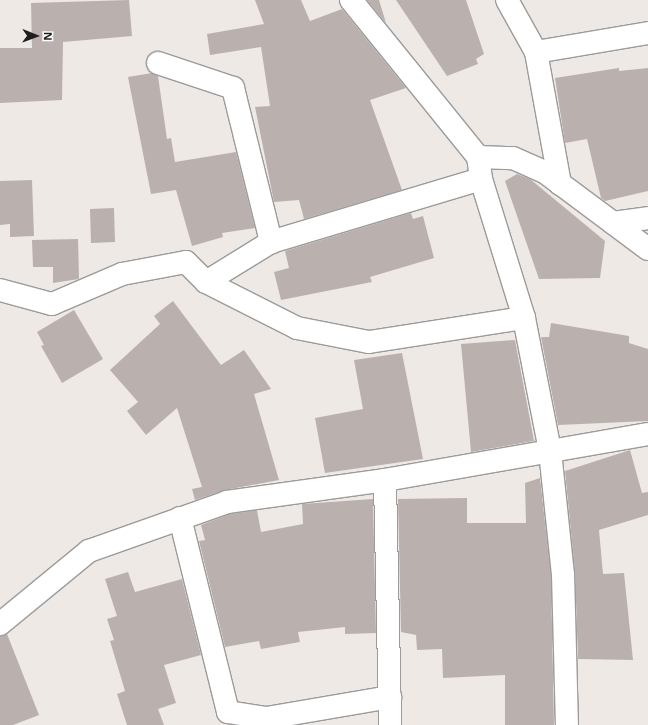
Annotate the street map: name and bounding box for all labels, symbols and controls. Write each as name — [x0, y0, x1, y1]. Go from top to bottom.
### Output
north arrow — [16, 16, 56, 56]
text: N — [41, 32, 56, 41]

